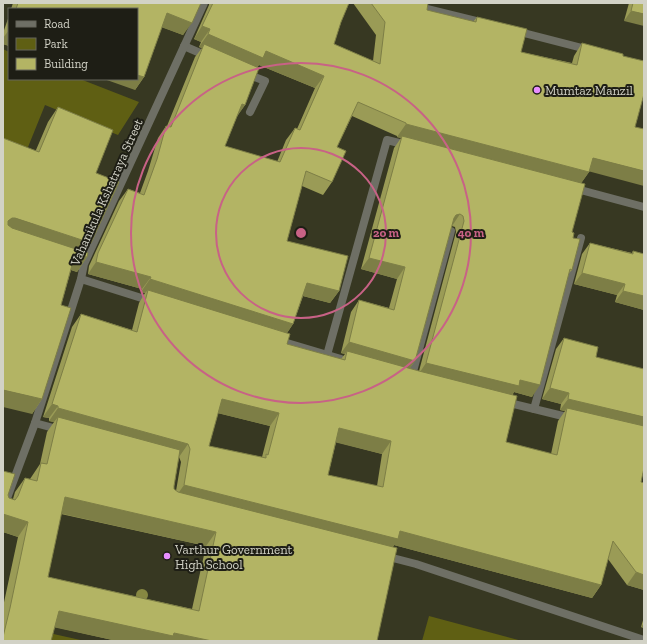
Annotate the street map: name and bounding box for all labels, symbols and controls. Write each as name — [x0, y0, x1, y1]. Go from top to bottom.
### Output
legend — [8, 8, 138, 80]
text: Road — [44, 17, 70, 31]
text: Park — [44, 37, 69, 51]
text: Building — [44, 57, 88, 71]
place label: Mumtaz Manzil — [545, 83, 634, 98]
marker: Mumtaz Manzil — [532, 85, 542, 95]
street label: Vahanikula Kshatraya Street — [67, 116, 146, 269]
centre of rings — [294, 226, 308, 240]
text: 20 m — [373, 226, 400, 240]
text: 40 m — [458, 226, 485, 240]
place label: Varthur Government High School — [174, 542, 293, 572]
marker: Varthur Government High School — [162, 551, 172, 561]

